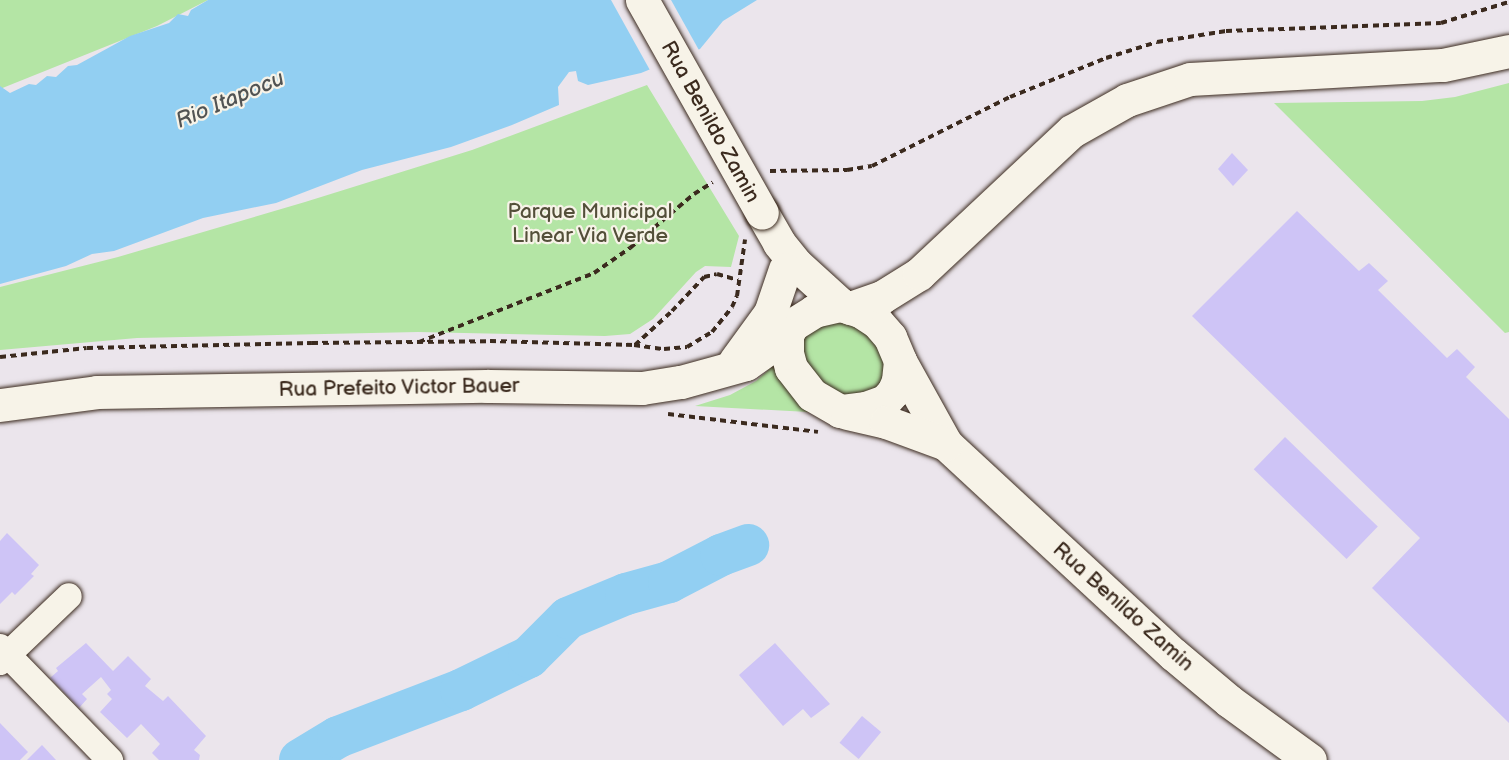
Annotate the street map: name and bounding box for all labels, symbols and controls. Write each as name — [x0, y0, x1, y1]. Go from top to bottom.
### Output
street label: Rua Benildo Zamin — [655, 37, 765, 207]
water label: Rio Itapocu — [172, 65, 288, 135]
park label: Parque Municipal Linear Via Verde — [508, 199, 672, 249]
street label: Rua Prefeito Victor Bauer — [278, 373, 520, 403]
street label: Rua Benildo Zamin — [1047, 537, 1199, 677]

